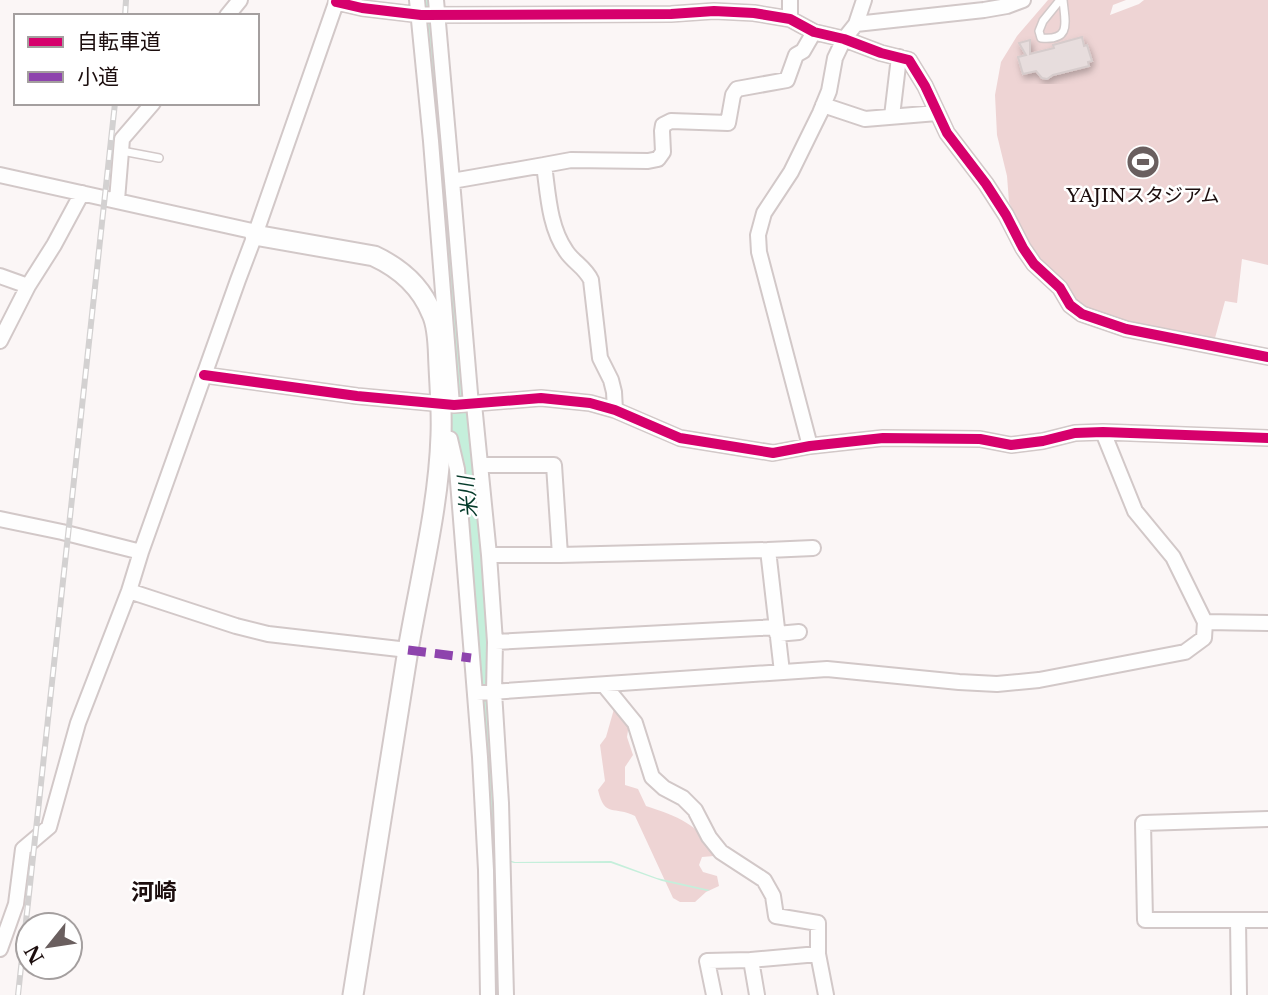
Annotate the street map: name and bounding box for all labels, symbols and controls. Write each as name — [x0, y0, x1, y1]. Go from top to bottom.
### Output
legend — [14, 14, 259, 105]
text: 自転車道 — [77, 29, 161, 55]
text: 小道 — [77, 64, 119, 90]
sports icon: YAJINスタジアム — [1124, 143, 1162, 181]
place label: YAJINスタジアム — [1065, 184, 1220, 207]
water label: 米川 — [453, 473, 483, 519]
district label: 河崎 — [131, 878, 177, 906]
north arrow — [14, 911, 84, 981]
text: N — [20, 941, 49, 968]

